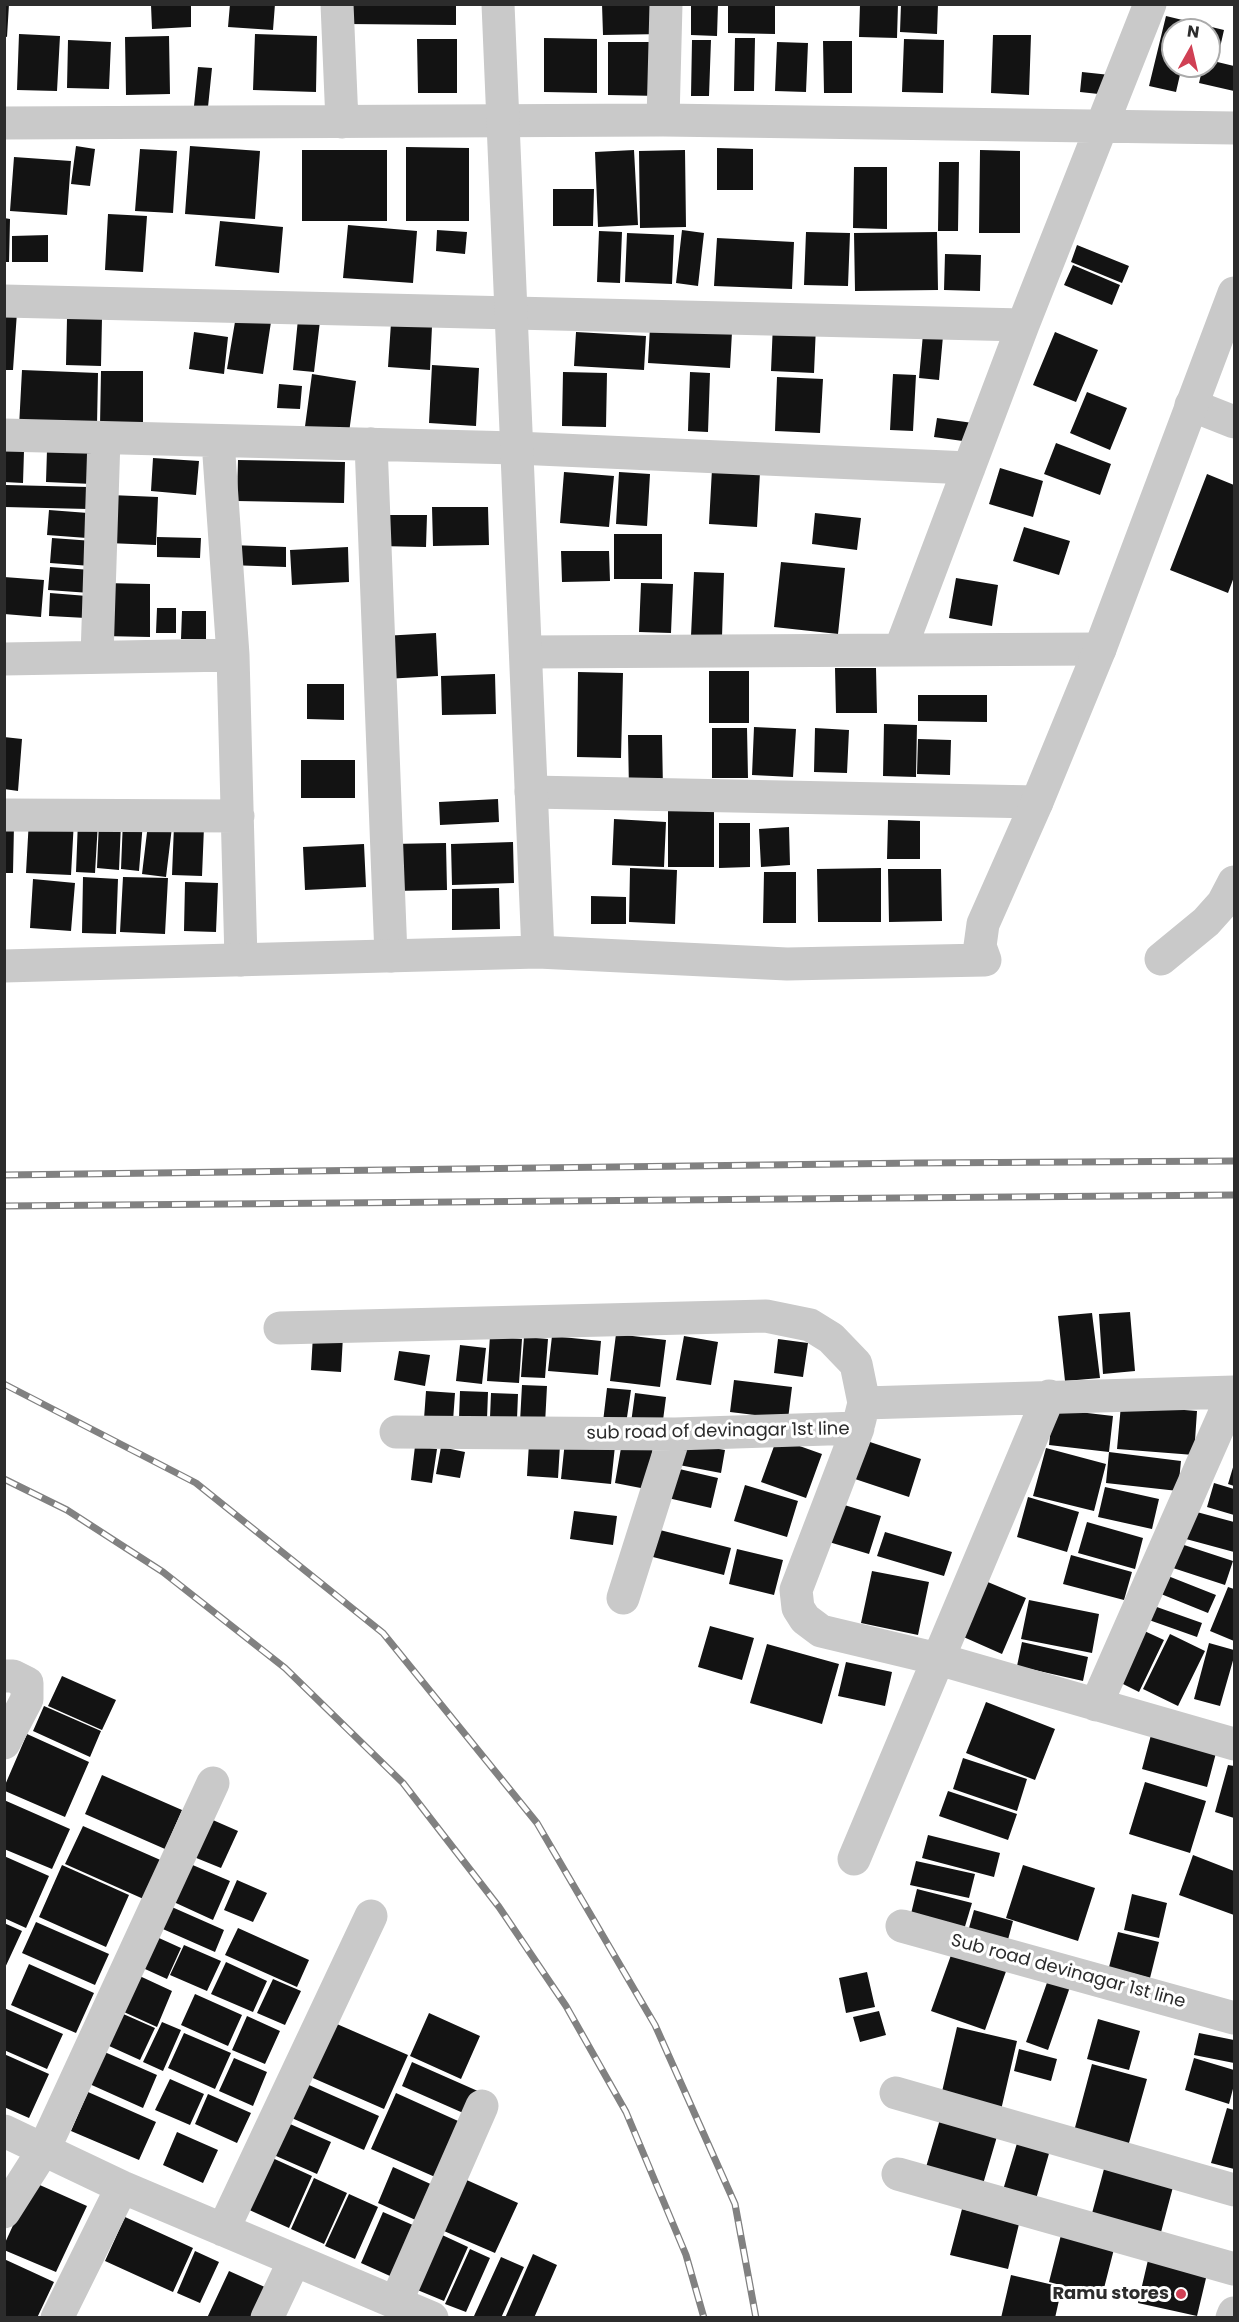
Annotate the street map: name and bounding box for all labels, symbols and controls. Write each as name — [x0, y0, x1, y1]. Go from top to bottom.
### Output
north arrow — [1161, 18, 1221, 78]
text: N — [1186, 19, 1201, 44]
street label: sub road of devinagar 1st line — [586, 1419, 850, 1445]
street label: Sub road devinagar 1st line — [948, 1930, 1188, 2014]
place label: Ramu stores — [1052, 2283, 1169, 2305]
marker: Ramu stores — [1174, 2287, 1188, 2301]

